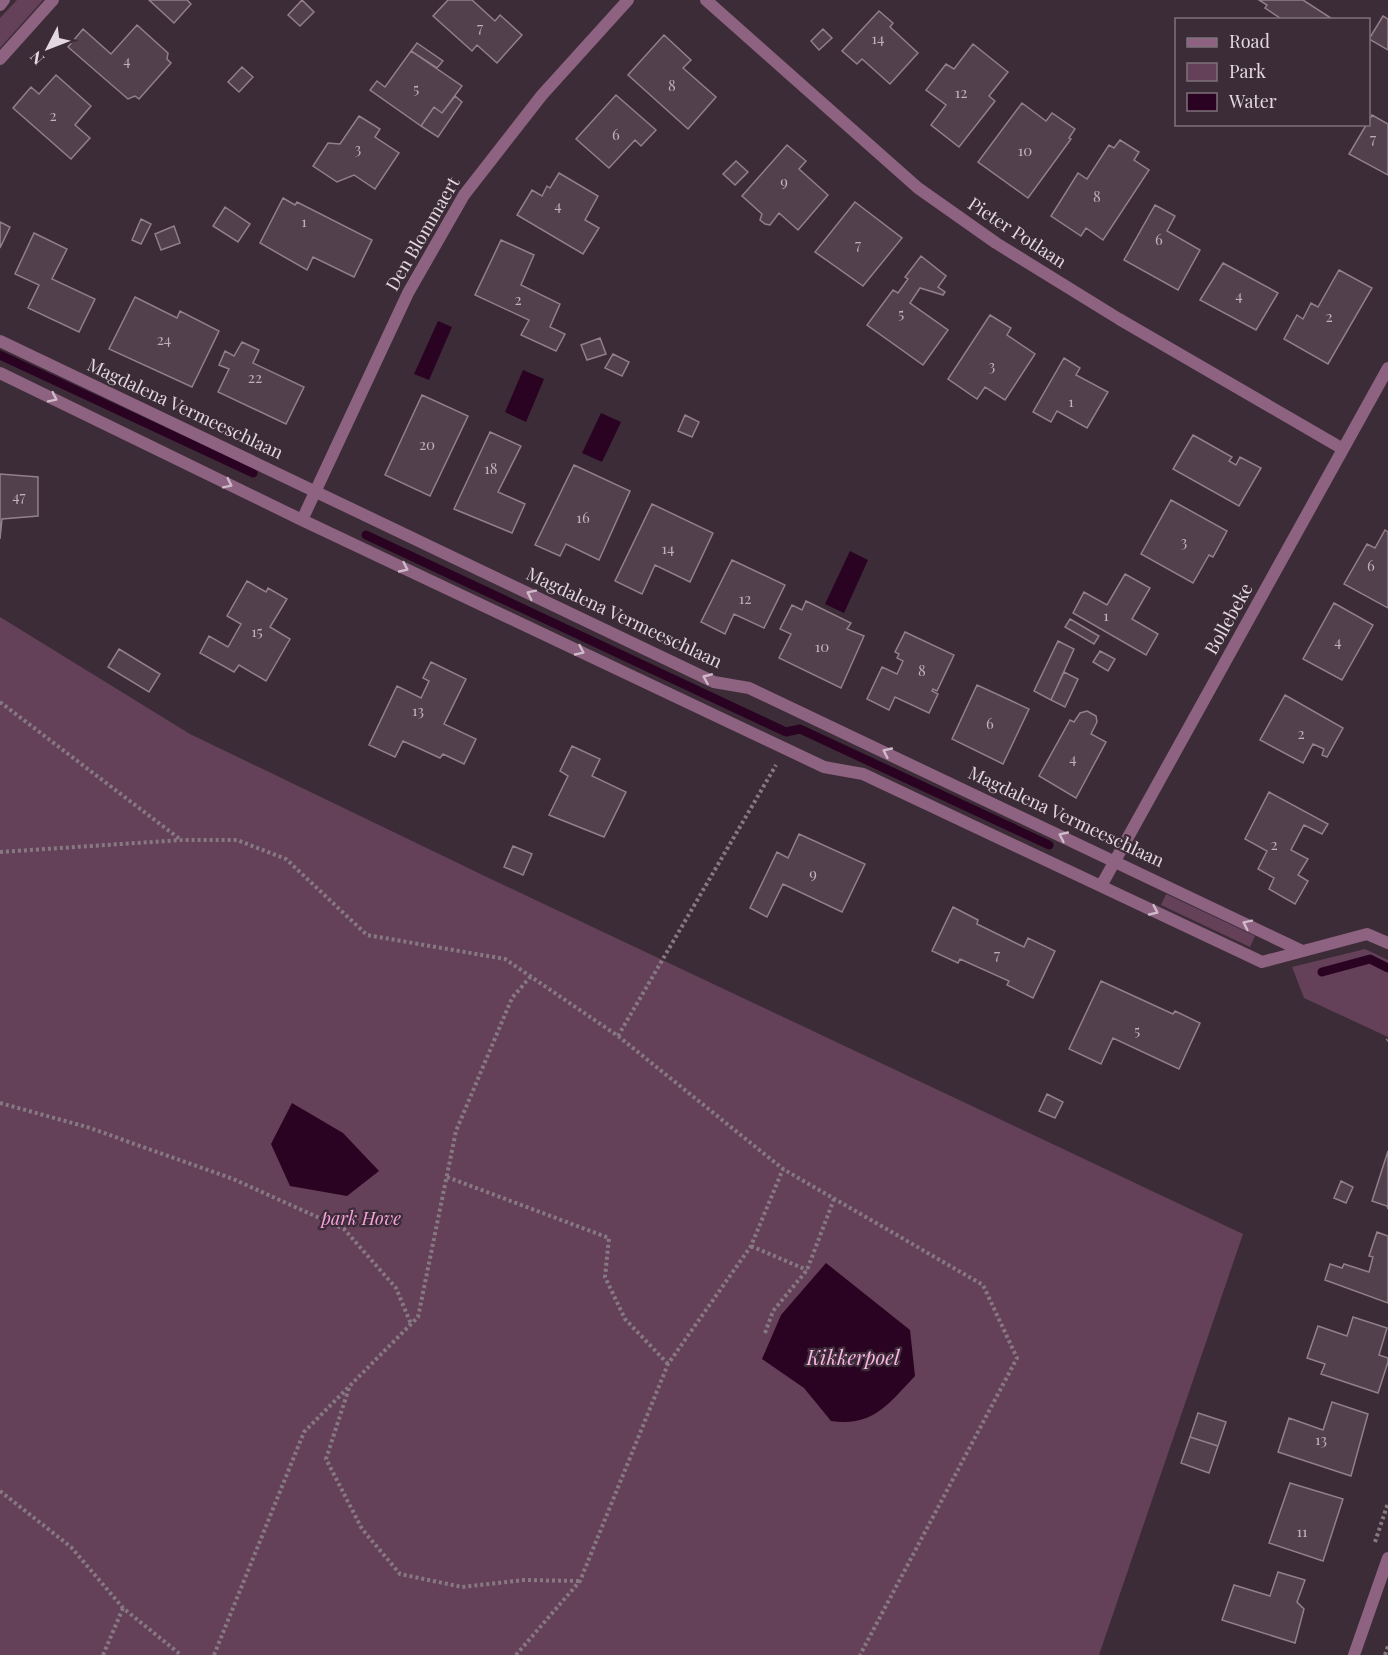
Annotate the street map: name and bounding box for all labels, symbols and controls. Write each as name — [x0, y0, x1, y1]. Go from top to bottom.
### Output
house number: 7 — [477, 17, 483, 37]
north arrow — [18, 18, 78, 78]
legend — [1175, 18, 1370, 126]
house number: 14 — [872, 28, 884, 48]
text: Road — [1229, 29, 1270, 53]
text: N — [25, 47, 48, 70]
house number: 4 — [123, 50, 131, 70]
text: Park — [1229, 59, 1266, 83]
house number: 8 — [668, 75, 676, 95]
house number: 5 — [413, 78, 419, 98]
house number: 12 — [955, 82, 967, 102]
text: Water — [1228, 89, 1277, 113]
house number: 2 — [49, 105, 57, 125]
house number: 6 — [612, 124, 620, 144]
house number: 7 — [1370, 128, 1376, 148]
house number: 3 — [355, 138, 362, 158]
house number: 10 — [1018, 140, 1032, 160]
house number: 9 — [780, 171, 788, 191]
street label: Den Blommaert — [380, 172, 465, 295]
house number: 8 — [1093, 186, 1101, 206]
street label: Pieter Potlaan — [964, 191, 1072, 273]
house number: 4 — [554, 195, 562, 215]
house number: 1 — [301, 211, 307, 231]
house number: 6 — [1155, 229, 1163, 249]
house number: 7 — [855, 234, 861, 254]
house number: 4 — [1235, 285, 1243, 305]
house number: 2 — [514, 289, 522, 309]
house number: 5 — [898, 303, 904, 323]
house number: 2 — [1325, 306, 1333, 326]
house number: 24 — [157, 329, 171, 349]
street label: Magdalena Vermeeschlaan — [84, 352, 287, 464]
house number: 3 — [989, 355, 996, 375]
house number: 22 — [248, 367, 262, 387]
one-way arrow — [46, 391, 57, 403]
house number: 1 — [1068, 391, 1074, 411]
house number: 20 — [419, 434, 435, 454]
house number: 18 — [484, 458, 498, 478]
one-way arrow — [221, 477, 232, 488]
house number: 47 — [12, 486, 26, 506]
house number: 16 — [576, 507, 590, 527]
house number: 3 — [1181, 531, 1188, 551]
house number: 14 — [662, 538, 674, 558]
house number: 6 — [1367, 555, 1375, 575]
one-way arrow — [397, 561, 408, 573]
street label: Magdalena Vermeeschlaan — [523, 561, 726, 673]
street label: Bollebeke — [1199, 579, 1257, 658]
house number: 12 — [739, 588, 751, 608]
one-way arrow — [527, 590, 538, 602]
house number: 1 — [1103, 605, 1109, 625]
house number: 15 — [251, 621, 263, 641]
house number: 4 — [1334, 631, 1342, 651]
house number: 10 — [815, 636, 829, 656]
one-way arrow — [574, 644, 585, 656]
house number: 8 — [918, 660, 926, 680]
one-way arrow — [703, 673, 714, 685]
house number: 13 — [412, 700, 424, 720]
house number: 6 — [986, 713, 994, 733]
house number: 2 — [1297, 723, 1305, 743]
one-way arrow — [882, 748, 893, 760]
house number: 4 — [1069, 748, 1077, 768]
street label: Magdalena Vermeeschlaan — [965, 760, 1168, 872]
one-way arrow — [1058, 831, 1069, 843]
house number: 2 — [1270, 834, 1278, 854]
house number: 9 — [809, 863, 817, 883]
one-way arrow — [1148, 904, 1159, 916]
one-way arrow — [1242, 920, 1253, 932]
house number: 7 — [994, 944, 1000, 964]
house number: 5 — [1134, 1020, 1140, 1040]
park label: park Hove — [319, 1206, 401, 1230]
water label: Kikkerpoel — [806, 1343, 901, 1370]
house number: 13 — [1315, 1429, 1327, 1449]
house number: 11 — [1296, 1521, 1308, 1541]

